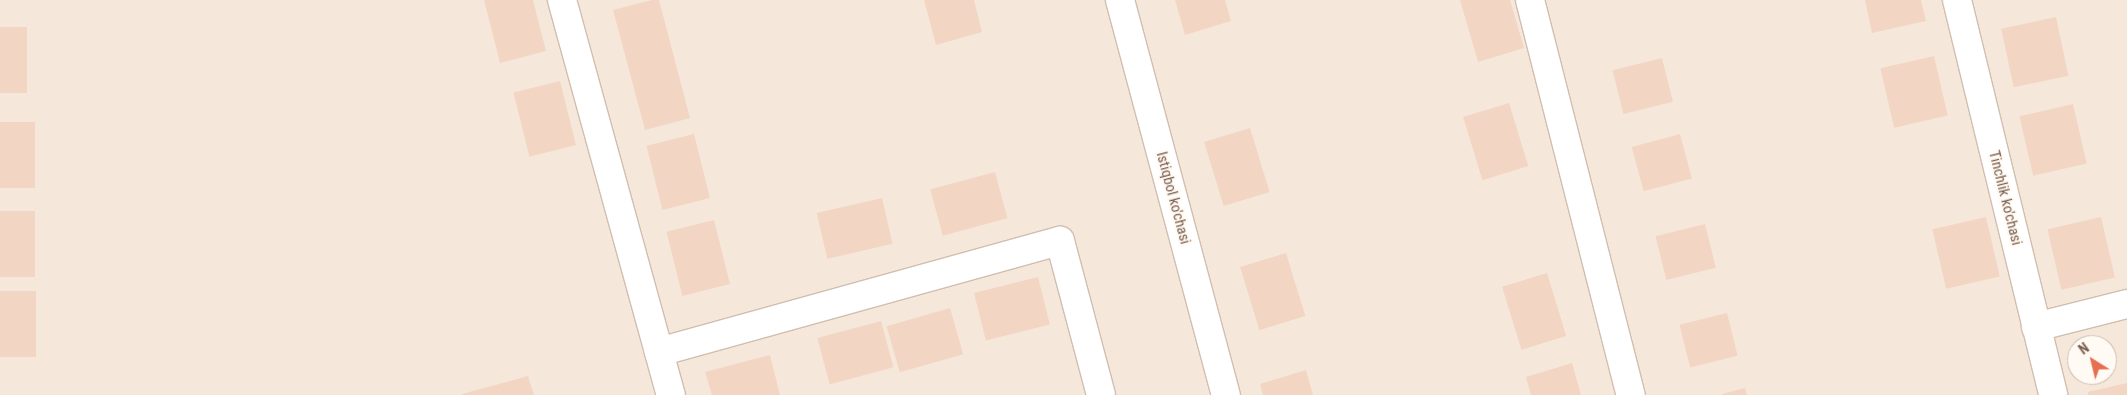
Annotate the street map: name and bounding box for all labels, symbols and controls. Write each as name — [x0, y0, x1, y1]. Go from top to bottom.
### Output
street label: Tinchlik ko'chasi — [1985, 149, 2025, 247]
street label: Istiqbol ko'chasi — [1152, 150, 1194, 246]
north arrow — [2067, 335, 2117, 385]
text: N — [2076, 340, 2092, 358]

